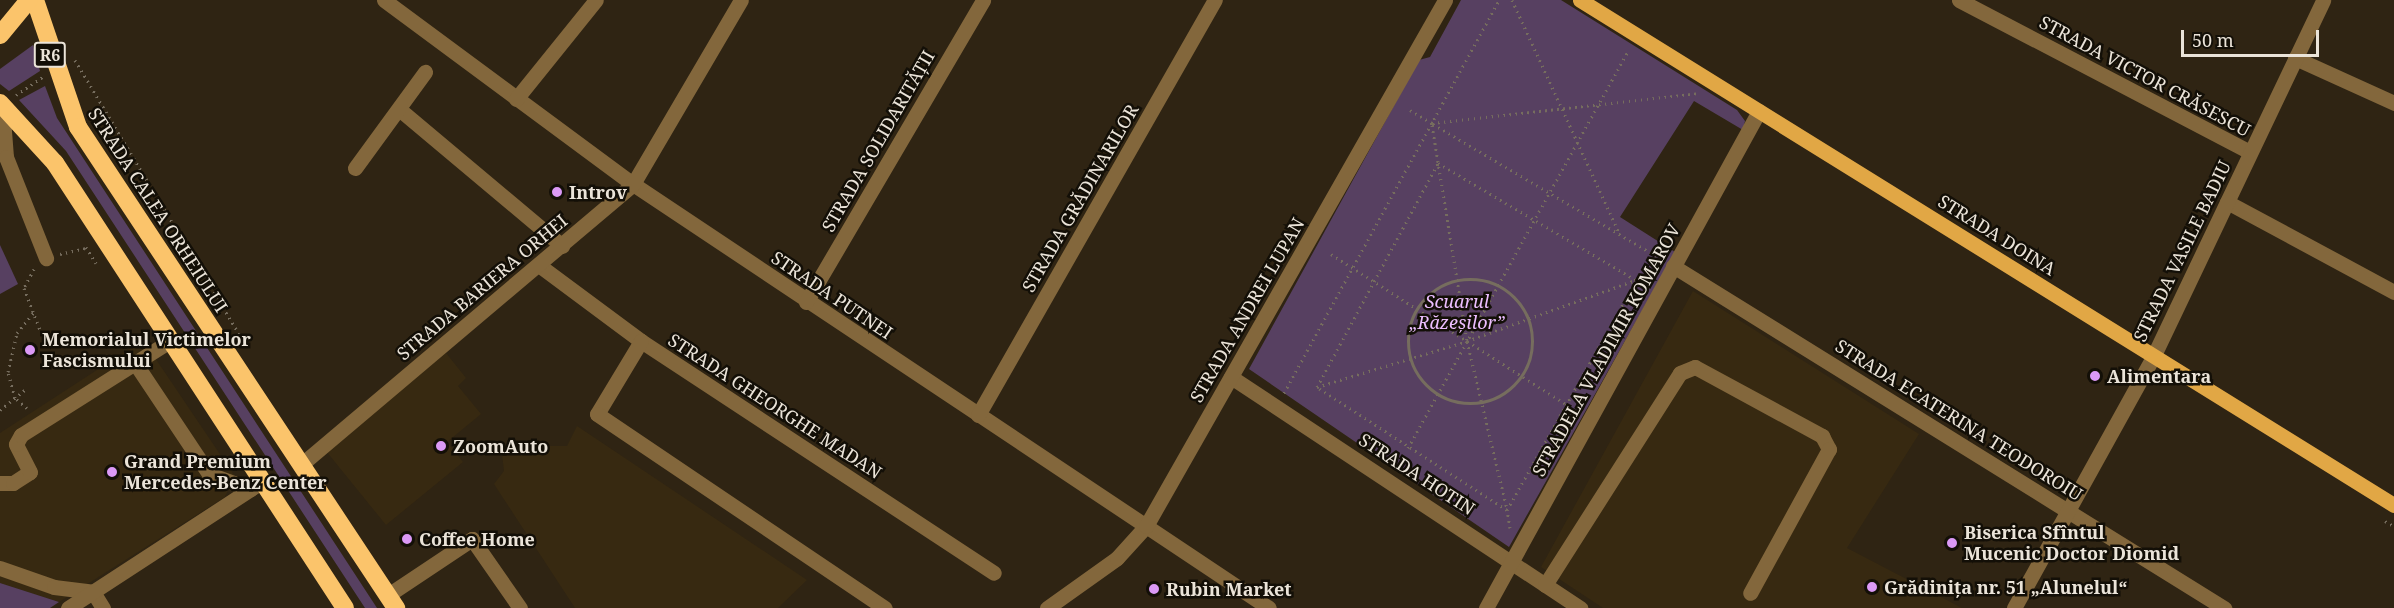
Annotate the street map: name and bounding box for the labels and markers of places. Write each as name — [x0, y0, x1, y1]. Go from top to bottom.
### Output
place label: Introv — [569, 181, 627, 203]
marker: Introv — [550, 185, 564, 199]
place label: Memorialul Victimelor Fascismului — [42, 329, 251, 372]
marker: Memorialul Victimelor Fascismului — [23, 343, 37, 357]
place label: Alimentara — [2107, 365, 2211, 387]
marker: Alimentara — [2088, 369, 2102, 383]
place label: ZoomAuto — [453, 435, 548, 457]
marker: ZoomAuto — [434, 439, 448, 453]
place label: Grand Premium Mercedes-Benz Center — [124, 451, 327, 494]
marker: Grand Premium Mercedes-Benz Center — [105, 465, 119, 479]
place label: Biserica Sfîntul Mucenic Doctor Diomid — [1964, 522, 2179, 564]
place label: Coffee Home — [419, 528, 535, 550]
marker: Coffee Home — [400, 532, 414, 546]
marker: Biserica Sfîntul Mucenic Doctor Diomid — [1945, 536, 1959, 550]
place label: Grădinița nr. 51 „Alunelul“ — [1884, 576, 2127, 598]
place label: Rubin Market — [1166, 578, 1292, 600]
marker: Grădinița nr. 51 „Alunelul“ — [1865, 580, 1879, 594]
marker: Rubin Market — [1147, 582, 1161, 596]

